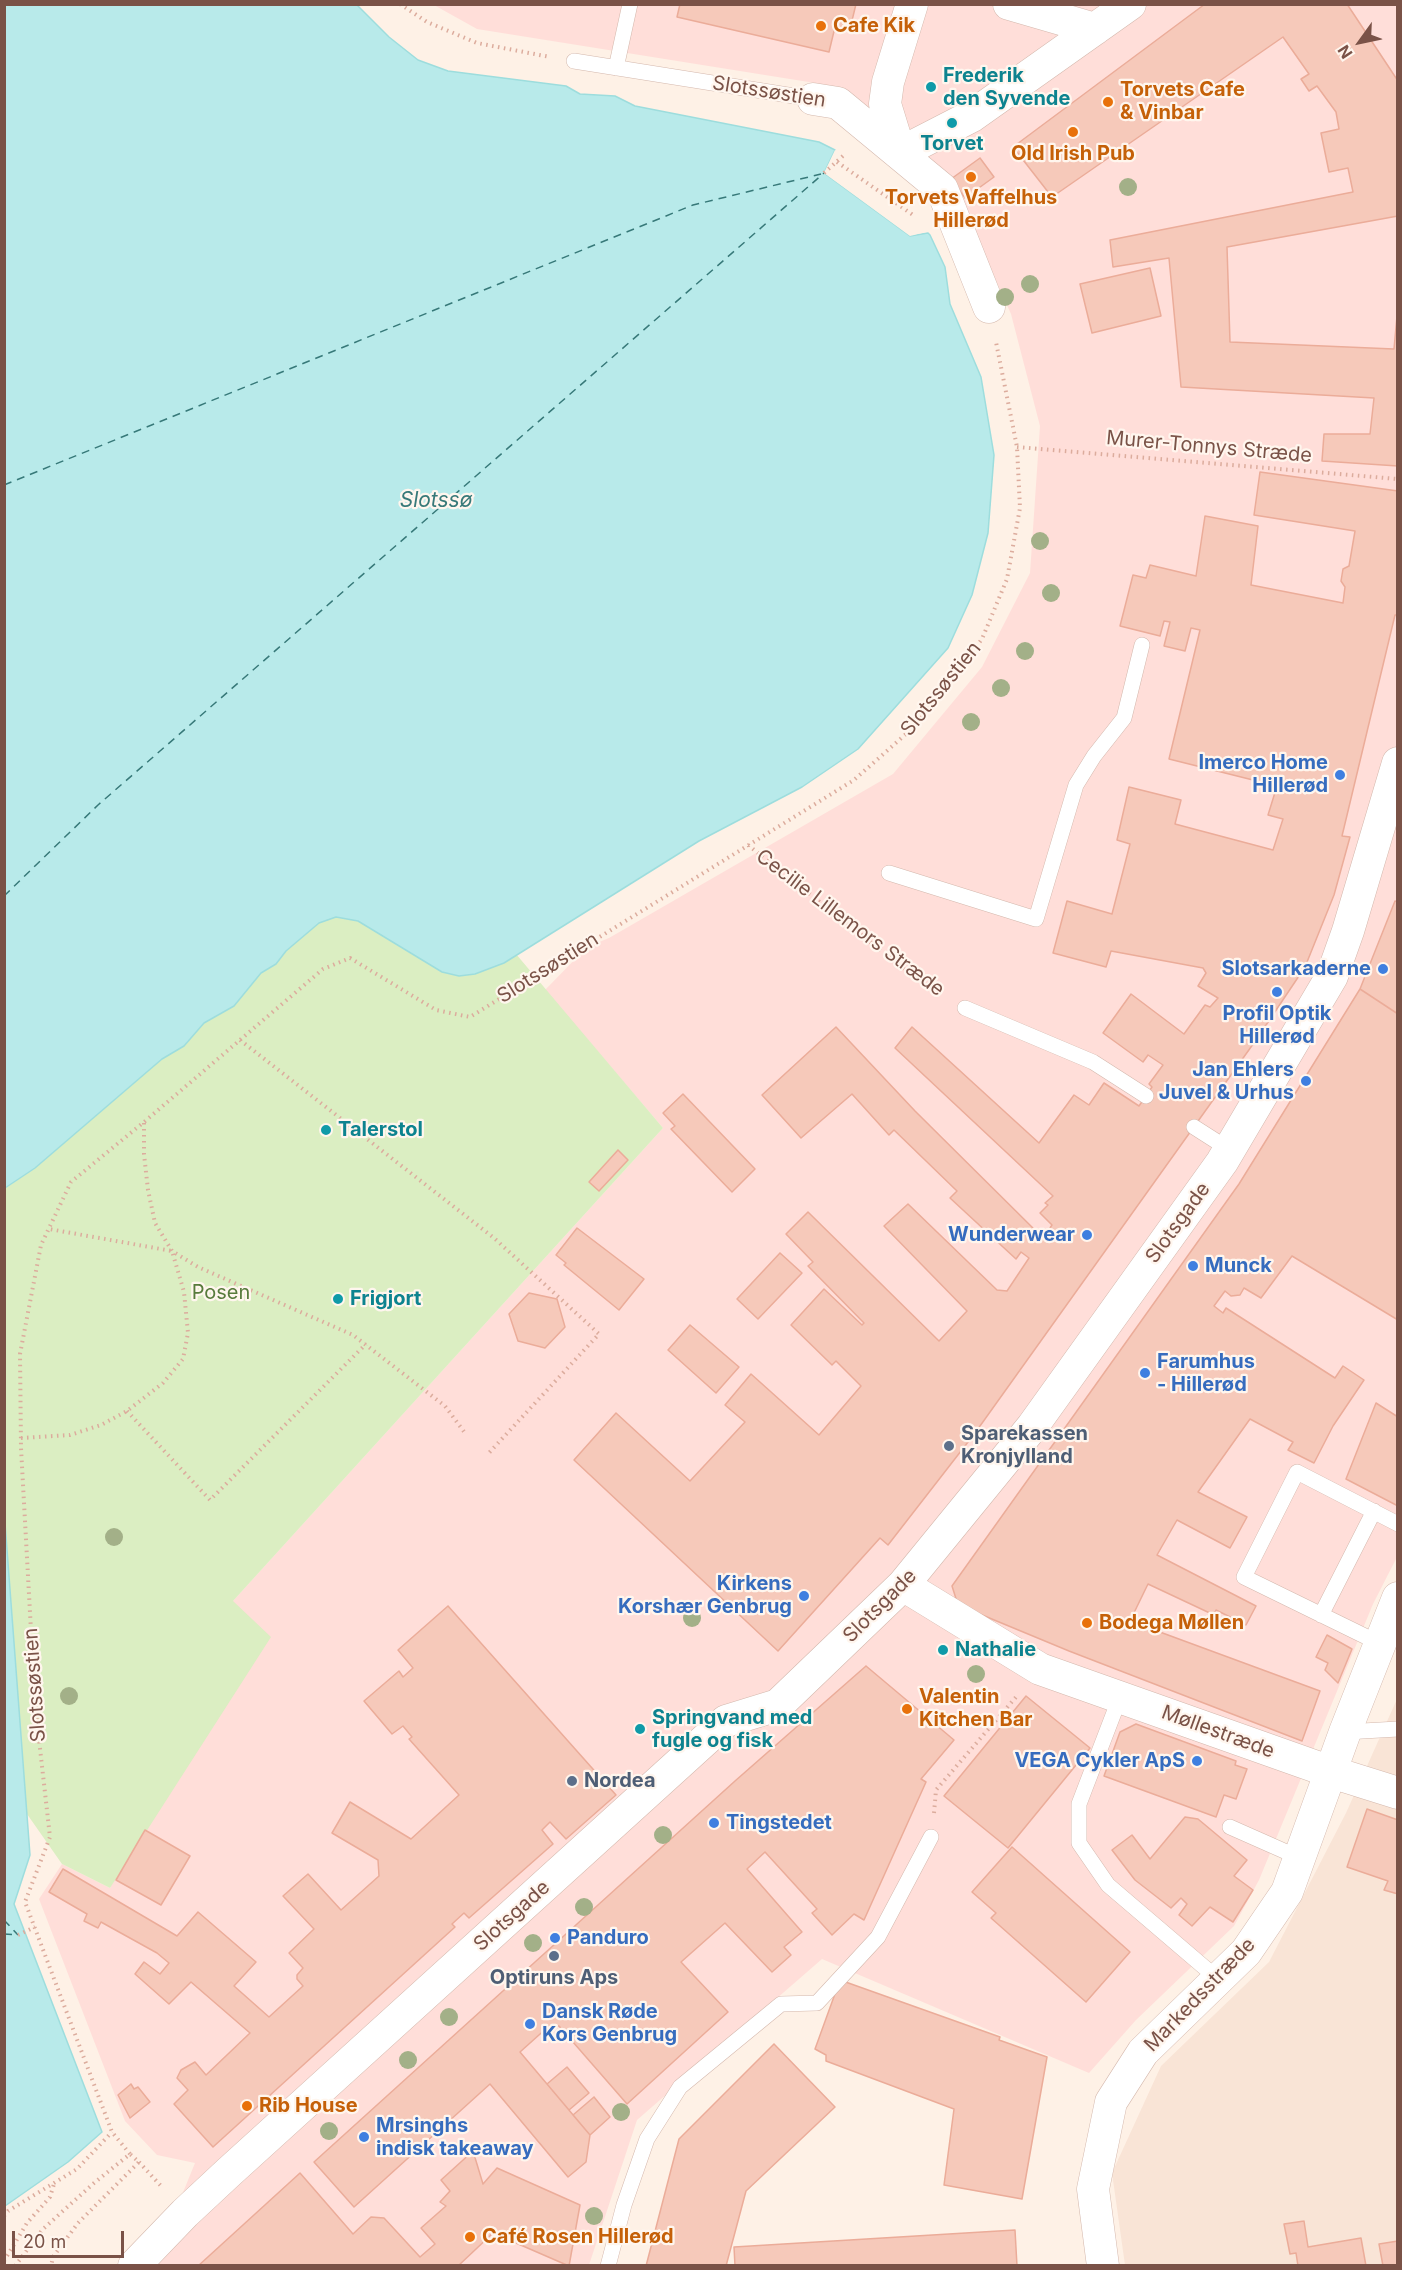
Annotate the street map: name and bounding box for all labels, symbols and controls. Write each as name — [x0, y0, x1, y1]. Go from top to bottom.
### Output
north arrow — [1330, 12, 1390, 72]
place label: Cafe Kik — [833, 14, 915, 38]
marker: Cafe Kik — [814, 19, 828, 33]
text: N — [1333, 41, 1357, 62]
place label: Frederik den Syvende — [943, 64, 1070, 111]
street label: Slotssøstien — [711, 71, 827, 113]
place label: Torvets Cafe & Vinbar — [1120, 78, 1245, 125]
marker: Frederik den Syvende — [924, 80, 938, 94]
marker: Torvets Cafe & Vinbar — [1101, 95, 1115, 109]
marker: Torvet — [945, 116, 959, 130]
marker: Old Irish Pub — [1066, 125, 1080, 139]
place label: Torvet — [920, 132, 984, 156]
place label: Old Irish Pub — [1011, 142, 1135, 166]
marker: Torvets Vaffelhus Hillerød — [964, 170, 978, 184]
place label: Torvets Vaffelhus Hillerød — [885, 186, 1057, 233]
street label: Murer-Tonnys Stræde — [1105, 426, 1313, 468]
water label: Slotssø — [400, 488, 472, 514]
street label: Slotssøstien — [896, 637, 986, 741]
place label: Imerco Home Hillerød — [1198, 751, 1328, 798]
marker: Imerco Home Hillerød — [1333, 768, 1347, 782]
street label: Cecilie Lillemors Stræde — [751, 844, 949, 1002]
street label: Slotssøstien — [493, 927, 603, 1009]
place label: Slotsarkaderne — [1221, 957, 1371, 981]
marker: Slotsarkaderne — [1376, 962, 1390, 976]
marker: Profil Optik Hillerød — [1270, 985, 1284, 999]
place label: Profil Optik Hillerød — [1223, 1002, 1331, 1049]
place label: Jan Ehlers Juvel & Urhus — [1159, 1058, 1294, 1105]
marker: Jan Ehlers Juvel & Urhus — [1299, 1074, 1313, 1088]
place label: Talerstol — [338, 1118, 423, 1142]
marker: Talerstol — [319, 1123, 333, 1137]
street label: Slotsgade — [1141, 1178, 1215, 1268]
place label: Wunderwear — [948, 1223, 1075, 1247]
marker: Wunderwear — [1080, 1228, 1094, 1242]
place label: Munck — [1205, 1254, 1272, 1278]
marker: Munck — [1186, 1259, 1200, 1273]
park label: Posen — [192, 1281, 250, 1305]
place label: Frigjort — [350, 1287, 421, 1311]
marker: Frigjort — [331, 1292, 345, 1306]
place label: Farumhus - Hillerød — [1157, 1350, 1255, 1397]
marker: Farumhus - Hillerød — [1138, 1366, 1152, 1380]
place label: Sparekassen Kronjylland — [961, 1422, 1088, 1469]
marker: Sparekassen Kronjylland — [942, 1439, 956, 1453]
street label: Slotsgade — [838, 1564, 922, 1648]
place label: Kirkens Korshær Genbrug — [618, 1572, 792, 1619]
marker: Kirkens Korshær Genbrug — [797, 1589, 811, 1603]
place label: Bodega Møllen — [1099, 1611, 1244, 1635]
marker: Bodega Møllen — [1080, 1616, 1094, 1630]
street label: Slotssøstien — [19, 1627, 51, 1743]
place label: Nathalie — [955, 1638, 1036, 1662]
marker: Nathalie — [936, 1643, 950, 1657]
place label: Valentin Kitchen Bar — [919, 1685, 1032, 1732]
street label: Møllestræde — [1158, 1700, 1278, 1764]
marker: Valentin Kitchen Bar — [900, 1702, 914, 1716]
place label: Springvand med fugle og fisk — [652, 1706, 812, 1753]
marker: Springvand med fugle og fisk — [633, 1722, 647, 1736]
place label: VEGA Cykler ApS — [1014, 1749, 1185, 1773]
marker: VEGA Cykler ApS — [1190, 1754, 1204, 1768]
place label: Nordea — [584, 1769, 655, 1793]
marker: Nordea — [565, 1774, 579, 1788]
place label: Tingstedet — [726, 1811, 832, 1835]
marker: Tingstedet — [707, 1816, 721, 1830]
street label: Slotsgade — [469, 1876, 555, 1956]
place label: Panduro — [567, 1926, 649, 1950]
marker: Panduro — [548, 1931, 562, 1945]
street label: Markedsstræde — [1140, 1933, 1260, 2057]
marker: Optiruns Aps — [547, 1949, 561, 1963]
place label: Optiruns Aps — [490, 1966, 618, 1990]
place label: Dansk Røde Kors Genbrug — [542, 2000, 677, 2047]
marker: Dansk Røde Kors Genbrug — [523, 2017, 537, 2031]
place label: Rib House — [259, 2094, 358, 2118]
marker: Rib House — [240, 2099, 254, 2113]
place label: Mrsinghs indisk takeaway — [376, 2114, 534, 2161]
marker: Mrsinghs indisk takeaway — [357, 2130, 371, 2144]
scale bar — [15, 2219, 128, 2257]
place label: Café Rosen Hillerød — [482, 2225, 674, 2249]
marker: Café Rosen Hillerød — [463, 2230, 477, 2244]
text: 20 m — [23, 2231, 66, 2252]

